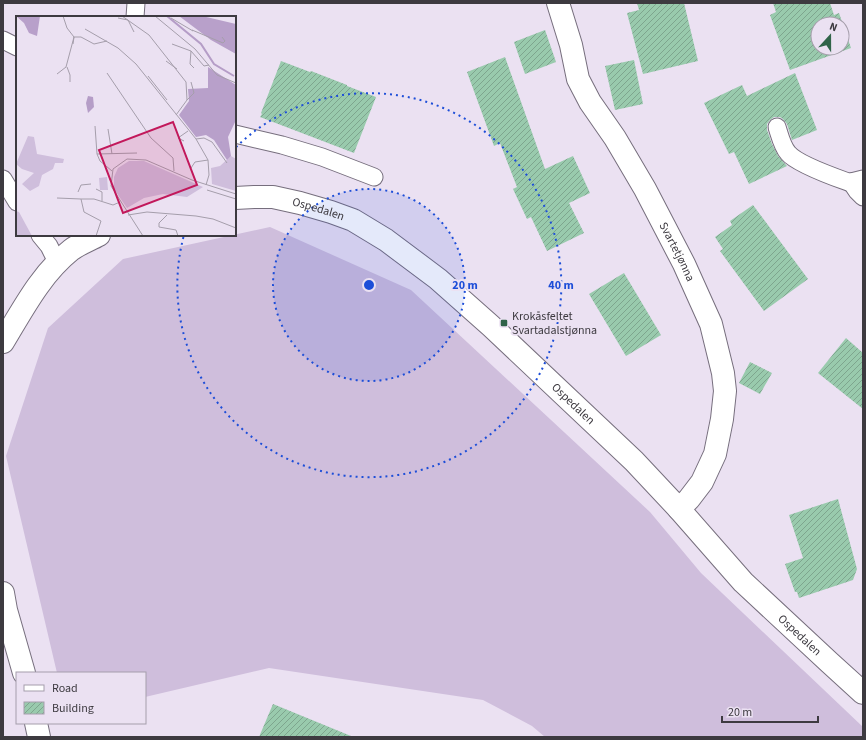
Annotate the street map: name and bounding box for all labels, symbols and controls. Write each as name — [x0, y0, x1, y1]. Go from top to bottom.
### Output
inset map — [16, 16, 236, 236]
north arrow — [810, 16, 850, 56]
text: N — [827, 19, 840, 35]
street label: Ospedalen — [291, 194, 347, 225]
street label: Svartetjønna — [655, 219, 699, 284]
text: 20 m — [452, 277, 478, 294]
text: 40 m — [548, 277, 574, 294]
centre of rings — [362, 278, 376, 292]
place label: Krokåsfeltet Svartadalstjønna — [512, 308, 597, 339]
marker: Krokåsfeltet Svartadalstjønna — [499, 318, 509, 328]
street label: Ospedalen — [548, 379, 598, 429]
street label: Ospedalen — [774, 611, 825, 660]
legend — [16, 672, 146, 724]
text: Road — [52, 680, 78, 697]
scale bar — [722, 698, 818, 724]
text: Building — [52, 700, 94, 717]
text: 20 m — [728, 704, 752, 721]

